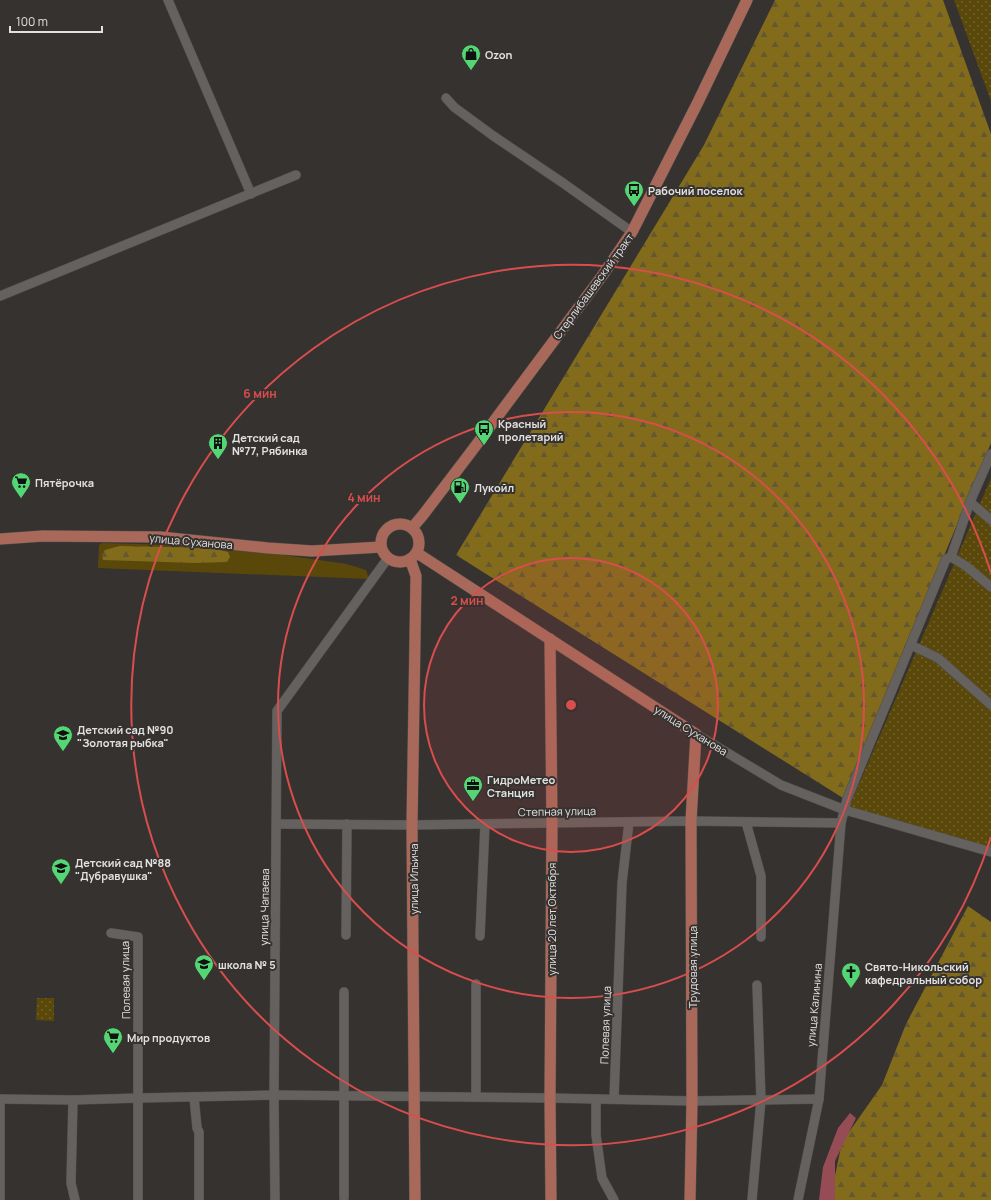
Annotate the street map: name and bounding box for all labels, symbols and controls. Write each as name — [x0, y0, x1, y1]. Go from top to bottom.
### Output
scale bar — [10, 8, 102, 34]
text: 100 m — [16, 13, 48, 30]
shop icon: Ozon — [460, 43, 482, 71]
place label: Ozon — [485, 47, 512, 62]
bus stop icon: Рабочий поселок — [623, 179, 645, 207]
place label: Рабочий поселок — [648, 183, 744, 198]
street label: Стерлибашевский тракт — [549, 230, 637, 342]
text: 6 мин — [243, 385, 277, 402]
place label: Красный пролетарий — [498, 416, 564, 444]
bus stop icon: Красный пролетарий — [473, 418, 495, 446]
place label: Детский сад №77, Рябинка — [232, 430, 307, 458]
building icon: Детский сад №77, Рябинка — [207, 432, 229, 460]
supermarket icon: Пятёрочка — [10, 471, 32, 499]
place label: Пятёрочка — [35, 475, 94, 490]
fuel station icon: Лукойл — [449, 476, 471, 504]
place label: Лукойл — [474, 480, 514, 495]
text: 4 мин — [347, 489, 381, 506]
street label: улица Суханова — [149, 530, 233, 552]
text: 2 мин — [450, 592, 484, 609]
centre of rings — [564, 698, 578, 712]
street label: улица Суханова — [652, 701, 730, 759]
place label: Детский сад №90 "Золотая рыбка" — [77, 722, 174, 750]
school or university icon: Детский сад №90 "Золотая рыбка" — [52, 724, 74, 752]
place label: ГидроМетео Станция — [487, 772, 556, 800]
office icon: ГидроМетео Станция — [462, 774, 484, 802]
street label: Степная улица — [518, 803, 596, 819]
street label: улица Ильича — [406, 843, 421, 915]
place label: Детский сад №88 "Дубравушка" — [75, 855, 171, 883]
school or university icon: Детский сад №88 "Дубравушка" — [50, 857, 72, 885]
street label: улица 20 лет Октября — [544, 863, 559, 975]
street label: улица Чапаева — [256, 868, 272, 946]
street label: Трудовая улица — [685, 926, 700, 1008]
street label: Полевая улица — [117, 941, 133, 1019]
school or university icon: школа № 5 — [193, 953, 215, 981]
place label: школа № 5 — [218, 957, 276, 972]
place label: Свято-Никольский кафедральный собор — [865, 959, 982, 987]
church icon: Свято-Никольский кафедральный собор — [840, 961, 862, 989]
street label: улица Калинина — [803, 963, 825, 1047]
street label: Полевая улица — [596, 986, 614, 1064]
supermarket icon: Мир продуктов — [102, 1026, 124, 1054]
place label: Мир продуктов — [127, 1030, 210, 1045]

